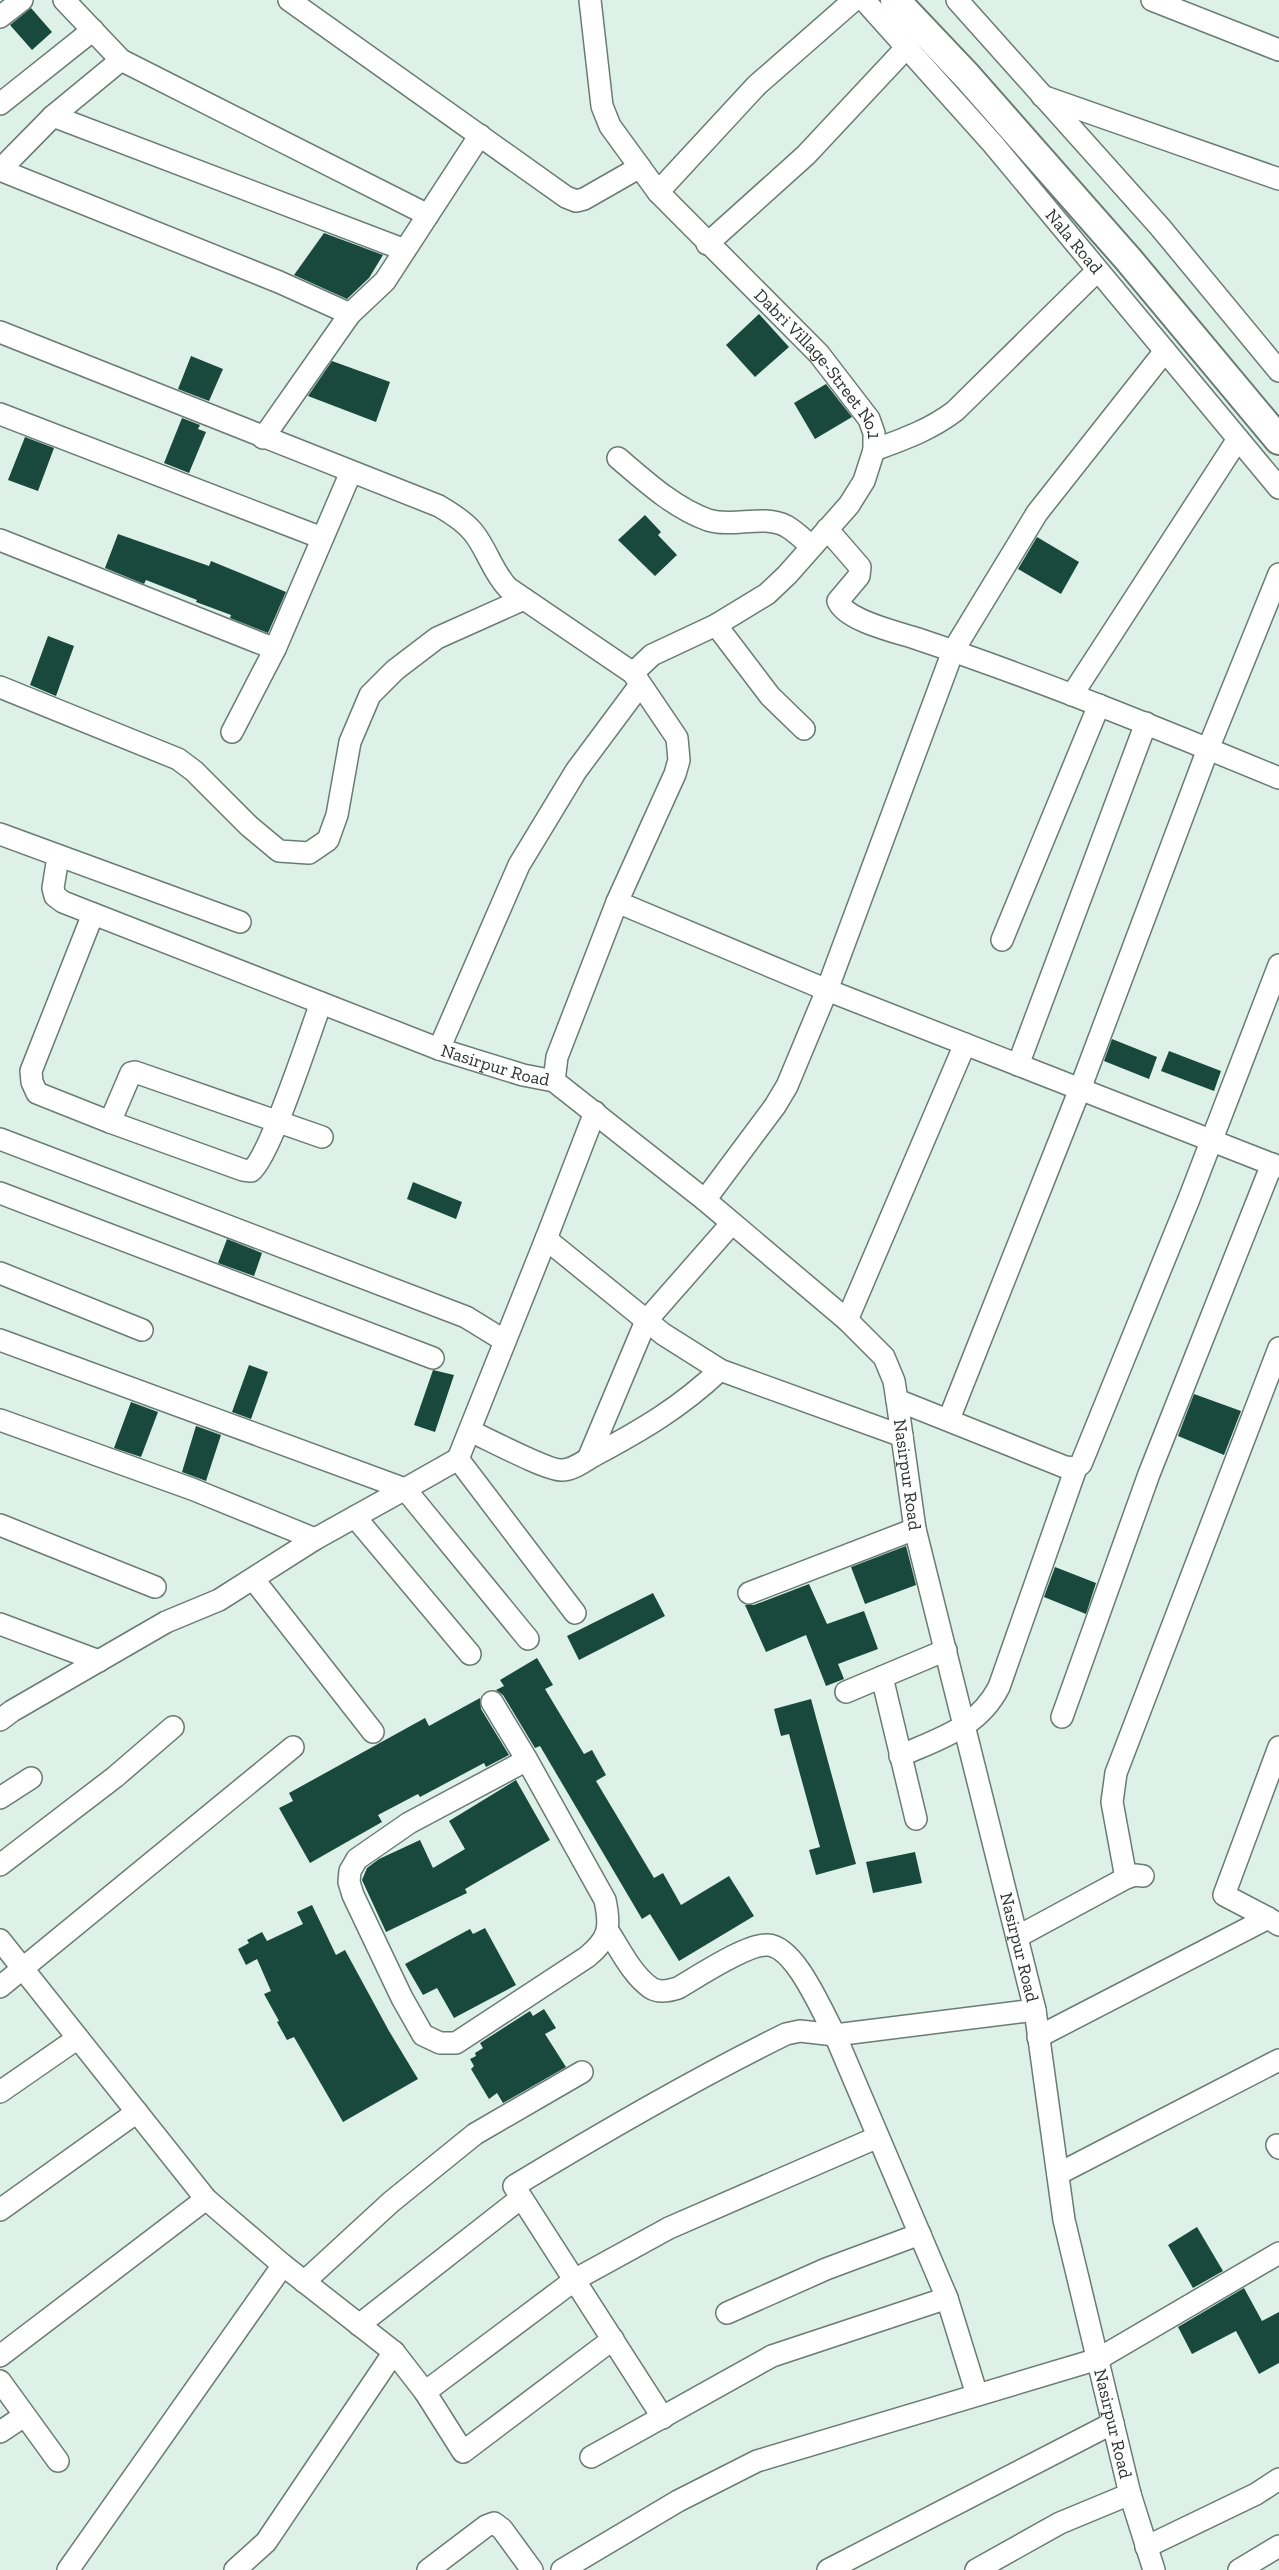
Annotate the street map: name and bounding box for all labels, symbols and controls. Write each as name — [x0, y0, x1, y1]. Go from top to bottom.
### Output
street label: Nala Road — [1041, 204, 1107, 278]
street label: Dabri Village-Street No.1 — [750, 284, 885, 439]
street label: Nasirpur Road — [438, 1039, 552, 1091]
street label: Nasirpur Road — [889, 1418, 926, 1532]
street label: Nasirpur Road — [995, 1890, 1044, 2005]
street label: Nasirpur Road — [1089, 2366, 1137, 2481]

